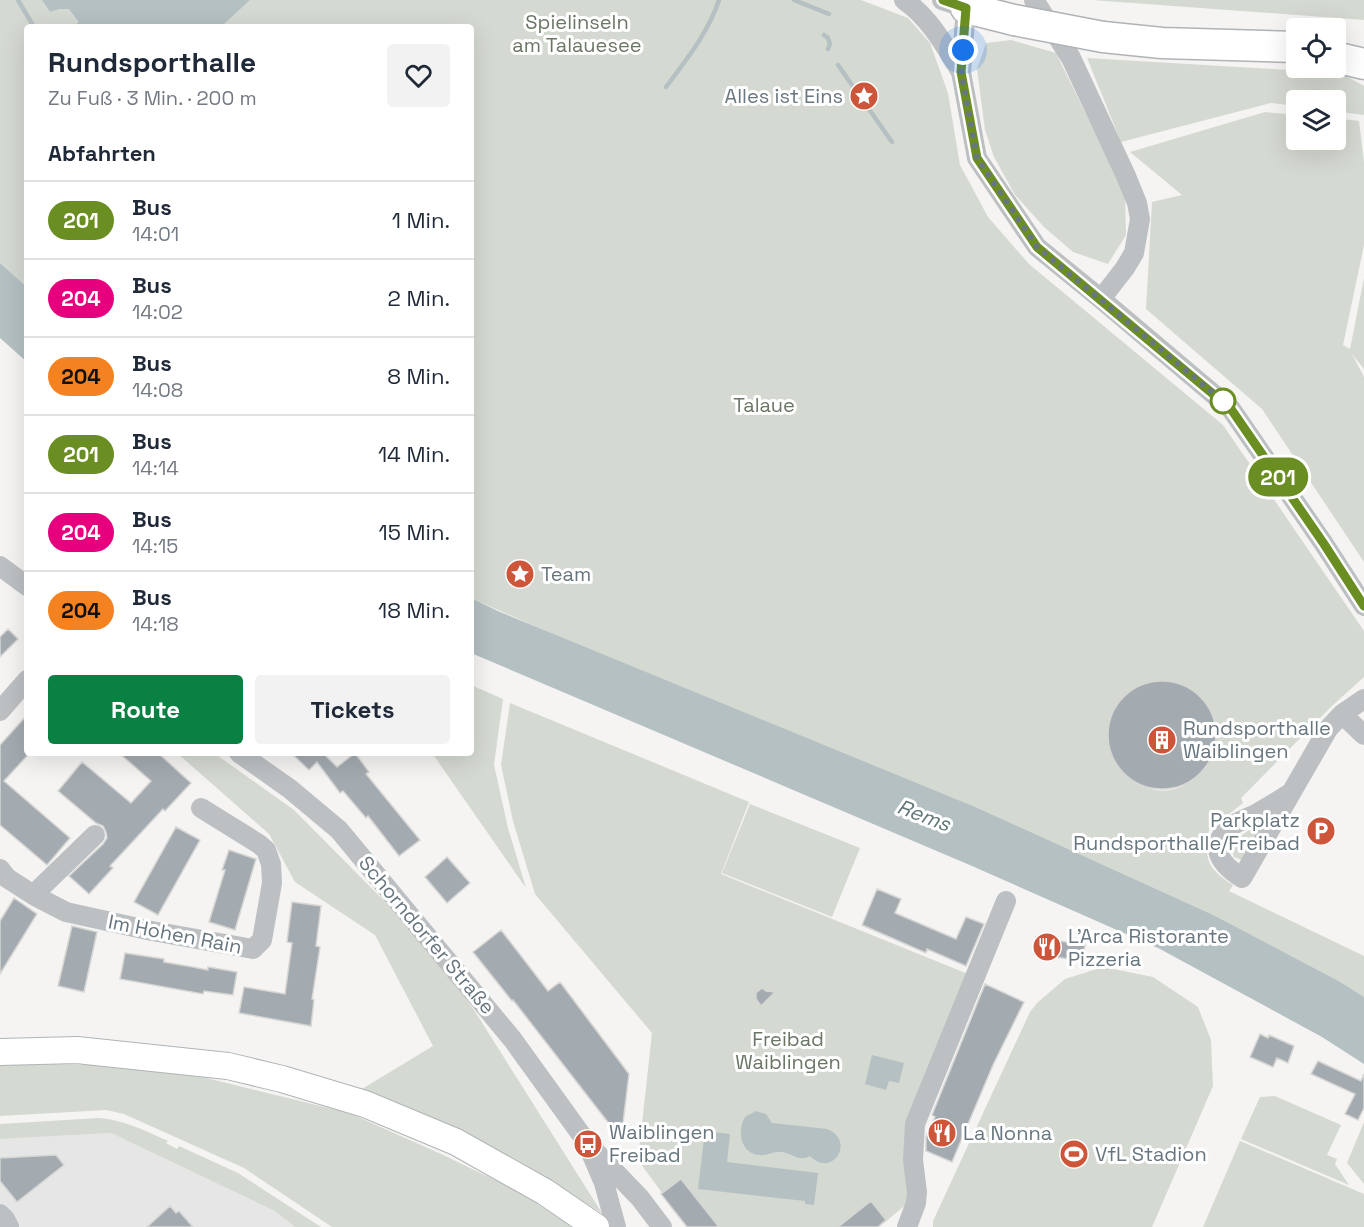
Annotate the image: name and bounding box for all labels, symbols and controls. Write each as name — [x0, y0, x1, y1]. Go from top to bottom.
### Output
park label: Spielinseln am Talauesee — [512, 9, 642, 58]
map controls — [1286, 18, 1346, 150]
button: locate — [1286, 18, 1346, 78]
your location — [948, 35, 978, 65]
text: Rundsporthalle — [48, 44, 256, 80]
button: heart — [387, 44, 450, 107]
place icon: Alles ist Eins — [848, 80, 880, 112]
place label: Alles ist Eins — [725, 83, 843, 109]
text: Zu Fuß · 3 Min. · 200 m — [48, 85, 257, 111]
button: layers — [1286, 90, 1346, 150]
text: Abfahrten — [48, 139, 156, 167]
text: Bus — [132, 193, 172, 221]
text: 1 Min. — [392, 206, 450, 234]
text: 201 — [63, 207, 99, 234]
text: 14:01 — [132, 221, 179, 247]
text: Bus — [132, 271, 172, 299]
text: 2 Min. — [388, 284, 450, 312]
text: 204 — [61, 285, 101, 312]
text: 14:02 — [132, 299, 183, 325]
text: Bus — [132, 349, 172, 377]
text: 8 Min. — [387, 362, 450, 390]
text: 204 — [61, 363, 101, 390]
text: 14:08 — [132, 377, 183, 403]
unlabelled marker — [1210, 388, 1236, 414]
park label: Talaue — [733, 392, 795, 418]
text: Bus — [132, 427, 172, 455]
text: 14 Min. — [378, 440, 450, 468]
text: 201 — [63, 441, 99, 468]
text: 14:14 — [132, 455, 179, 481]
line badge: 201 — [1244, 458, 1312, 496]
text: 201 — [1260, 464, 1296, 491]
text: Bus — [132, 505, 172, 533]
text: 15 Min. — [378, 518, 450, 546]
text: 204 — [61, 519, 101, 546]
text: 14:15 — [132, 533, 178, 559]
place icon: Team — [504, 558, 536, 590]
place label: Team — [541, 561, 591, 587]
text: Bus — [132, 583, 172, 611]
text: 18 Min. — [378, 596, 450, 624]
text: 204 — [61, 597, 101, 624]
text: 14:18 — [132, 611, 179, 637]
button: Route — [48, 675, 243, 744]
button: Tickets — [255, 675, 450, 744]
place label: Rundsporthalle Waiblingen — [1183, 715, 1331, 764]
building icon: Rundsporthalle Waiblingen — [1146, 724, 1178, 756]
water label: Rems — [894, 793, 955, 838]
place label: Parkplatz Rundsporthalle/Freibad — [1073, 807, 1300, 856]
parking icon: Parkplatz Rundsporthalle/Freibad — [1305, 815, 1337, 847]
street label: Schorndorfer Straße — [353, 850, 501, 1020]
street label: Im Hohen Rain — [106, 908, 244, 960]
place label: L'Arca Ristorante Pizzeria — [1068, 923, 1229, 972]
restaurant icon: L'Arca Ristorante Pizzeria — [1031, 931, 1063, 963]
park label: Freibad Waiblingen — [735, 1026, 841, 1075]
restaurant icon: La Nonna — [926, 1117, 958, 1149]
place label: Waiblingen Freibad — [609, 1119, 715, 1168]
place label: La Nonna — [963, 1120, 1052, 1146]
bus stop icon: Waiblingen Freibad — [572, 1128, 604, 1160]
sports icon: VfL Stadion — [1058, 1138, 1090, 1170]
place label: VfL Stadion — [1095, 1141, 1207, 1167]

